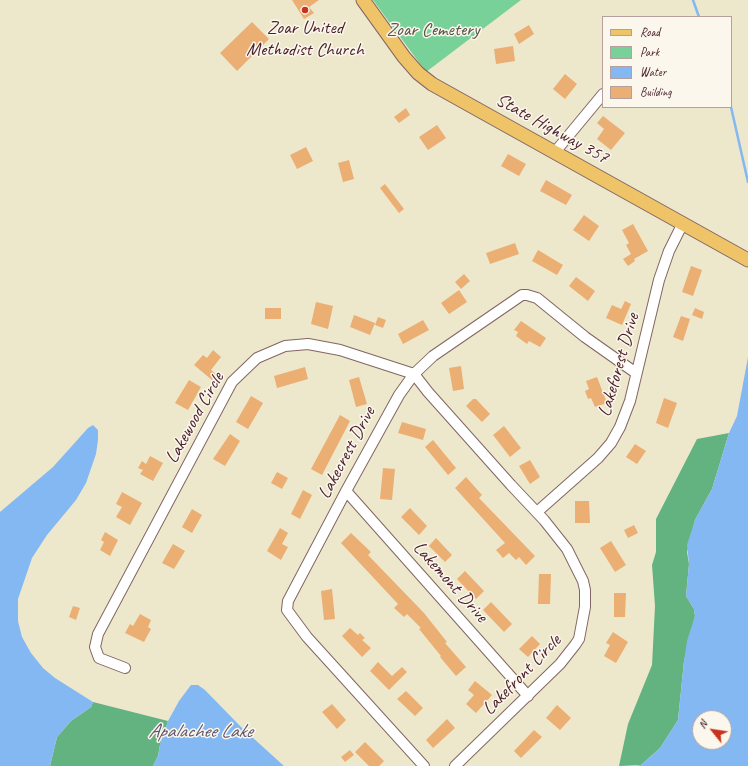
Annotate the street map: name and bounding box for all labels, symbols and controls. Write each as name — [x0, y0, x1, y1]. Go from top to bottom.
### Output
marker: Zoar United Methodist Church — [300, 5, 310, 15]
legend — [602, 16, 732, 108]
place label: Zoar United Methodist Church — [246, 17, 364, 61]
park label: Zoar Cemetery — [387, 19, 479, 41]
text: Road — [640, 24, 660, 40]
text: Park — [640, 44, 659, 60]
text: Water — [640, 64, 666, 80]
text: Building — [640, 84, 672, 100]
street label: State Highway 357 — [492, 89, 612, 169]
street label: Lakeforest Drive — [593, 311, 645, 419]
street label: Lakewood Circle — [161, 369, 229, 467]
street label: Lakecrest Drive — [313, 403, 381, 503]
street label: Lakemont Drive — [408, 537, 492, 627]
street label: Lakefront Circle — [478, 630, 566, 720]
north arrow — [692, 710, 732, 750]
text: N — [695, 718, 710, 731]
water label: Apalachee Lake — [148, 720, 252, 744]

